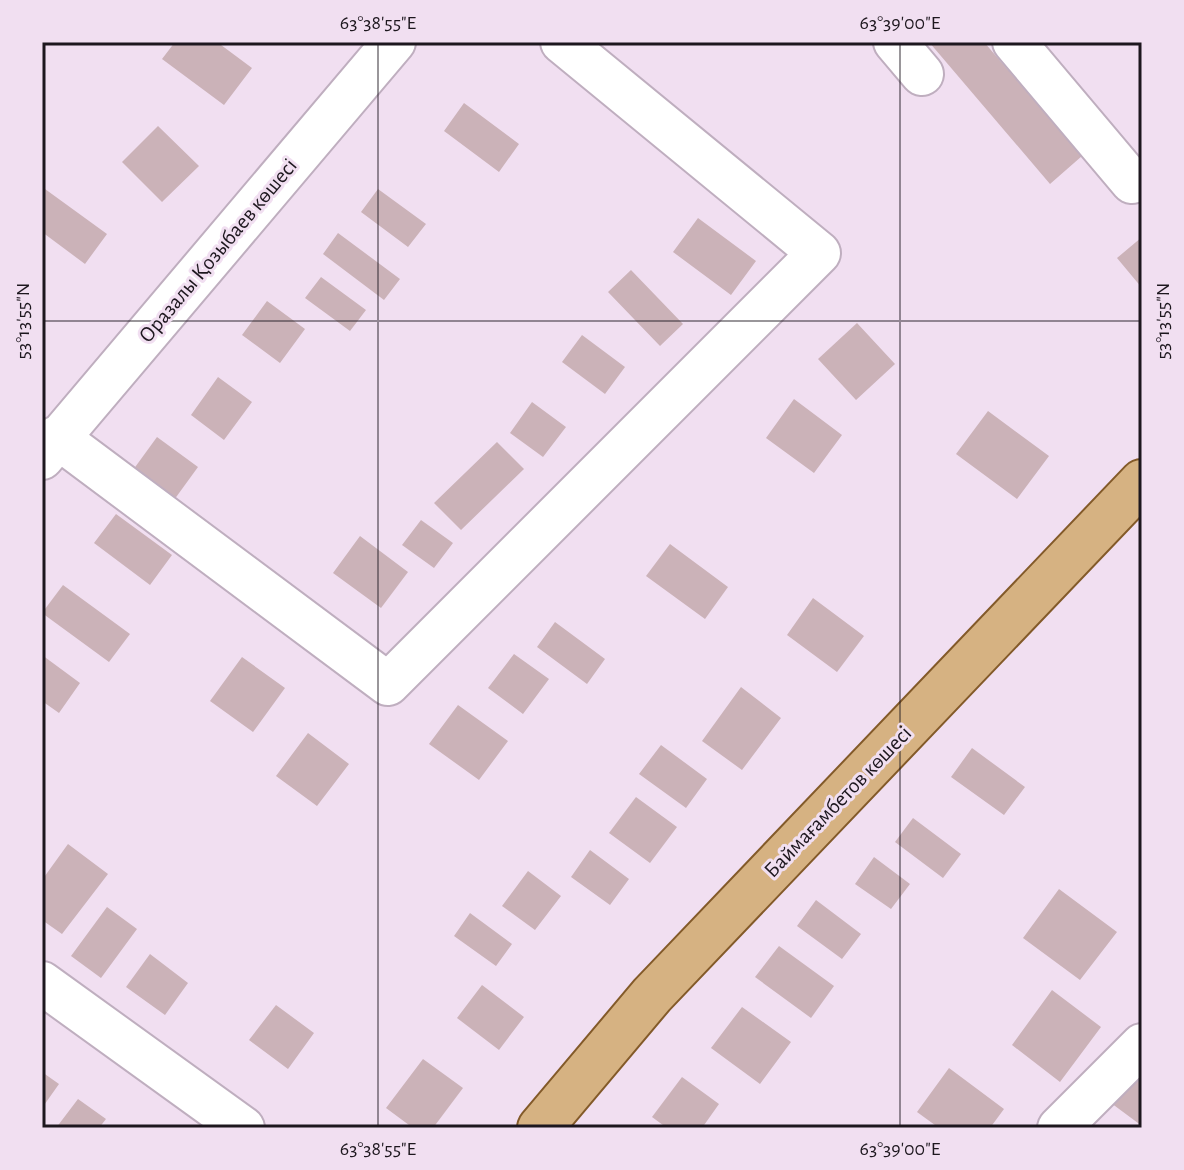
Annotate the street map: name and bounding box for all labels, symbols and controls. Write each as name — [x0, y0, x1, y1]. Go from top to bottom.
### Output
text: 63°38'55"E — [340, 13, 417, 33]
text: 63°39'00"E — [860, 13, 941, 33]
street label: Оразалы Қозыбаев көшесі — [134, 154, 301, 347]
text: 53°13'55"N — [13, 283, 33, 359]
text: 53°13'55"N — [1153, 283, 1173, 359]
street label: Баймағамбетов көшесі — [760, 722, 916, 882]
text: 63°38'55"E — [340, 1139, 417, 1159]
text: 63°39'00"E — [860, 1139, 941, 1159]

